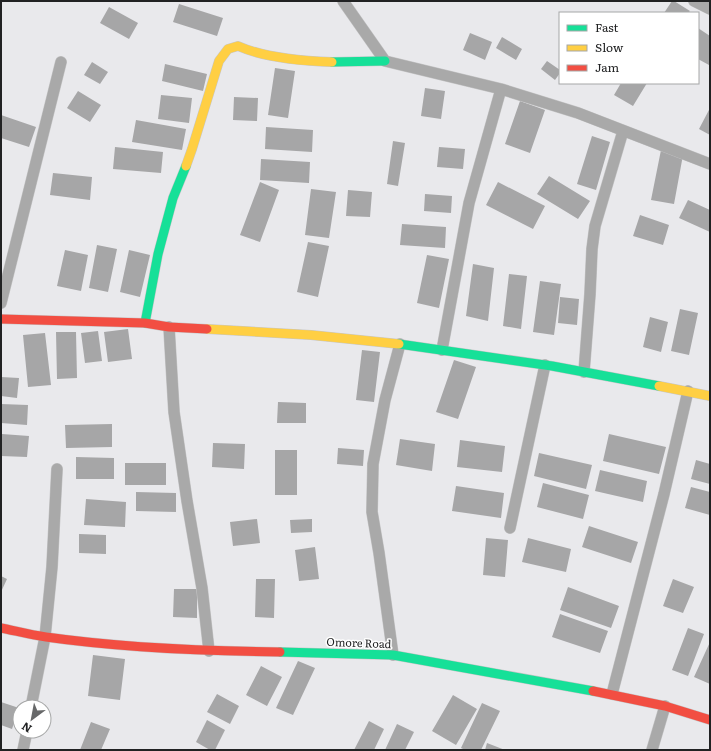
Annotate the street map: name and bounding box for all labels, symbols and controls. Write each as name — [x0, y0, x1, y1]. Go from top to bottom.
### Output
legend — [559, 12, 699, 84]
text: Fast — [595, 18, 619, 36]
text: Slow — [595, 38, 624, 56]
text: Jam — [595, 58, 620, 76]
street label: Omore Road — [326, 633, 392, 651]
north arrow — [12, 699, 52, 739]
text: N — [18, 719, 34, 738]

